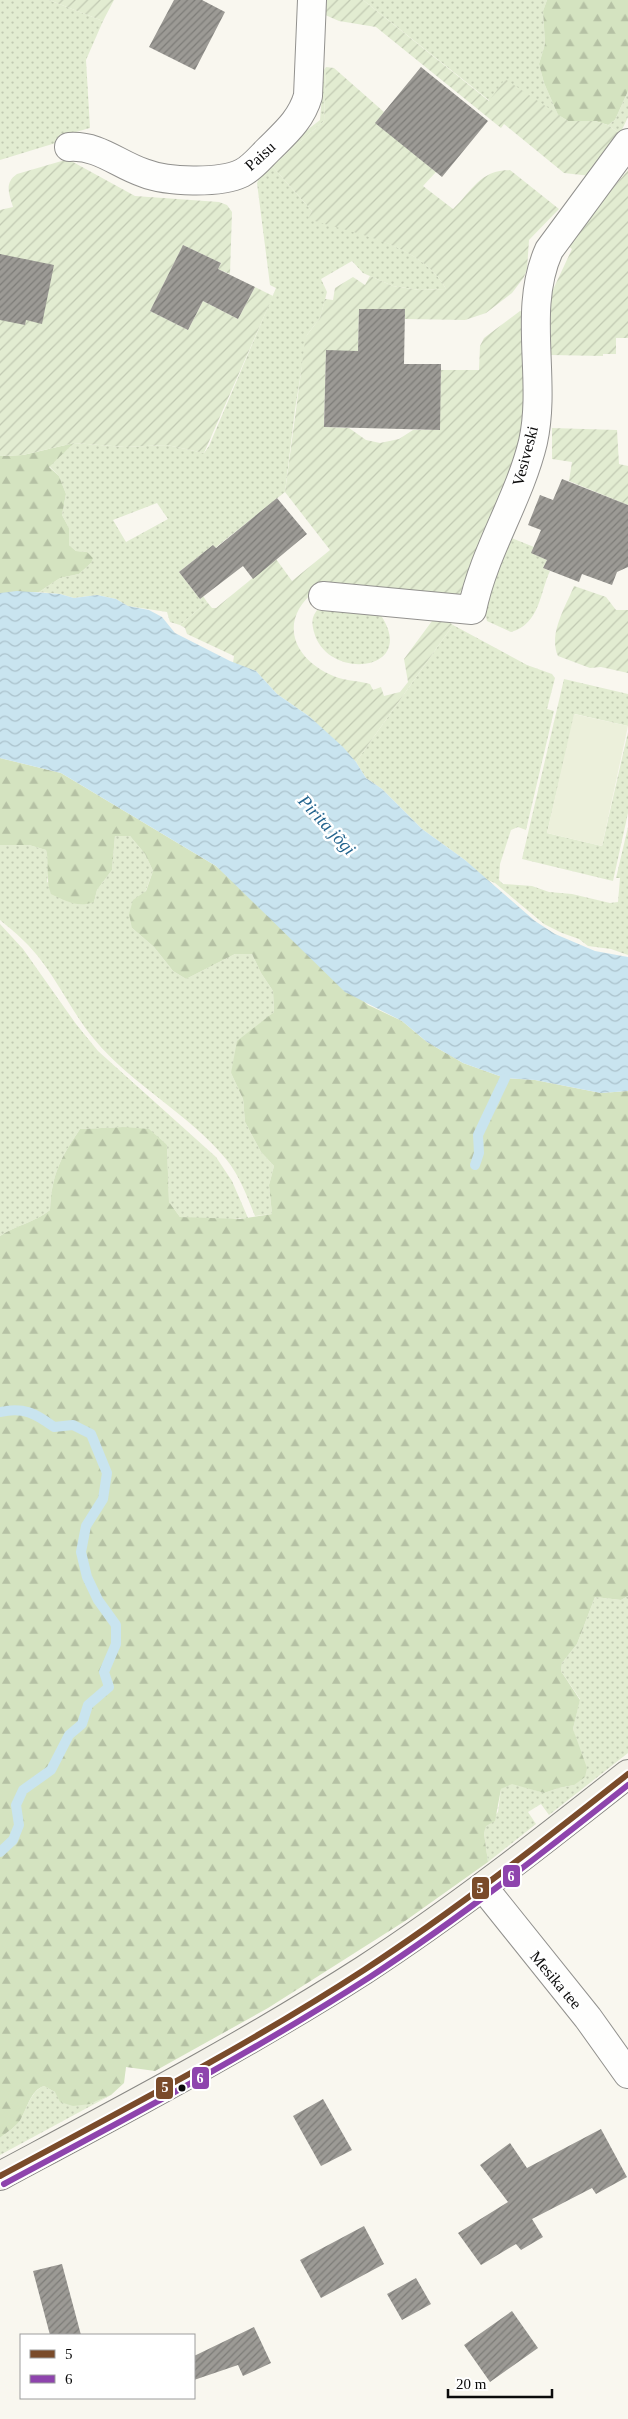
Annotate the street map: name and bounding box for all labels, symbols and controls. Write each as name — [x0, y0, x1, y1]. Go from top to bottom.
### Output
street label: Paisu — [241, 138, 279, 174]
street label: Vesiveski — [509, 424, 541, 488]
water label: Pirita jõgi — [294, 790, 360, 859]
line badge: 6 — [502, 1864, 521, 1888]
text: 6 — [508, 1869, 515, 1884]
line badge: 5 — [471, 1876, 490, 1900]
text: 5 — [477, 1881, 484, 1896]
street label: Mesika tee — [527, 1948, 585, 2012]
line badge: 6 — [191, 2066, 210, 2090]
text: 6 — [197, 2071, 204, 2086]
line badge: 5 — [155, 2076, 174, 2100]
text: 5 — [162, 2080, 169, 2095]
unlabelled marker — [177, 2083, 187, 2093]
legend — [20, 2334, 195, 2399]
text: 5 — [65, 2346, 73, 2362]
scale bar — [448, 2366, 552, 2398]
text: 6 — [65, 2371, 73, 2387]
text: 20 m — [456, 2376, 487, 2392]

